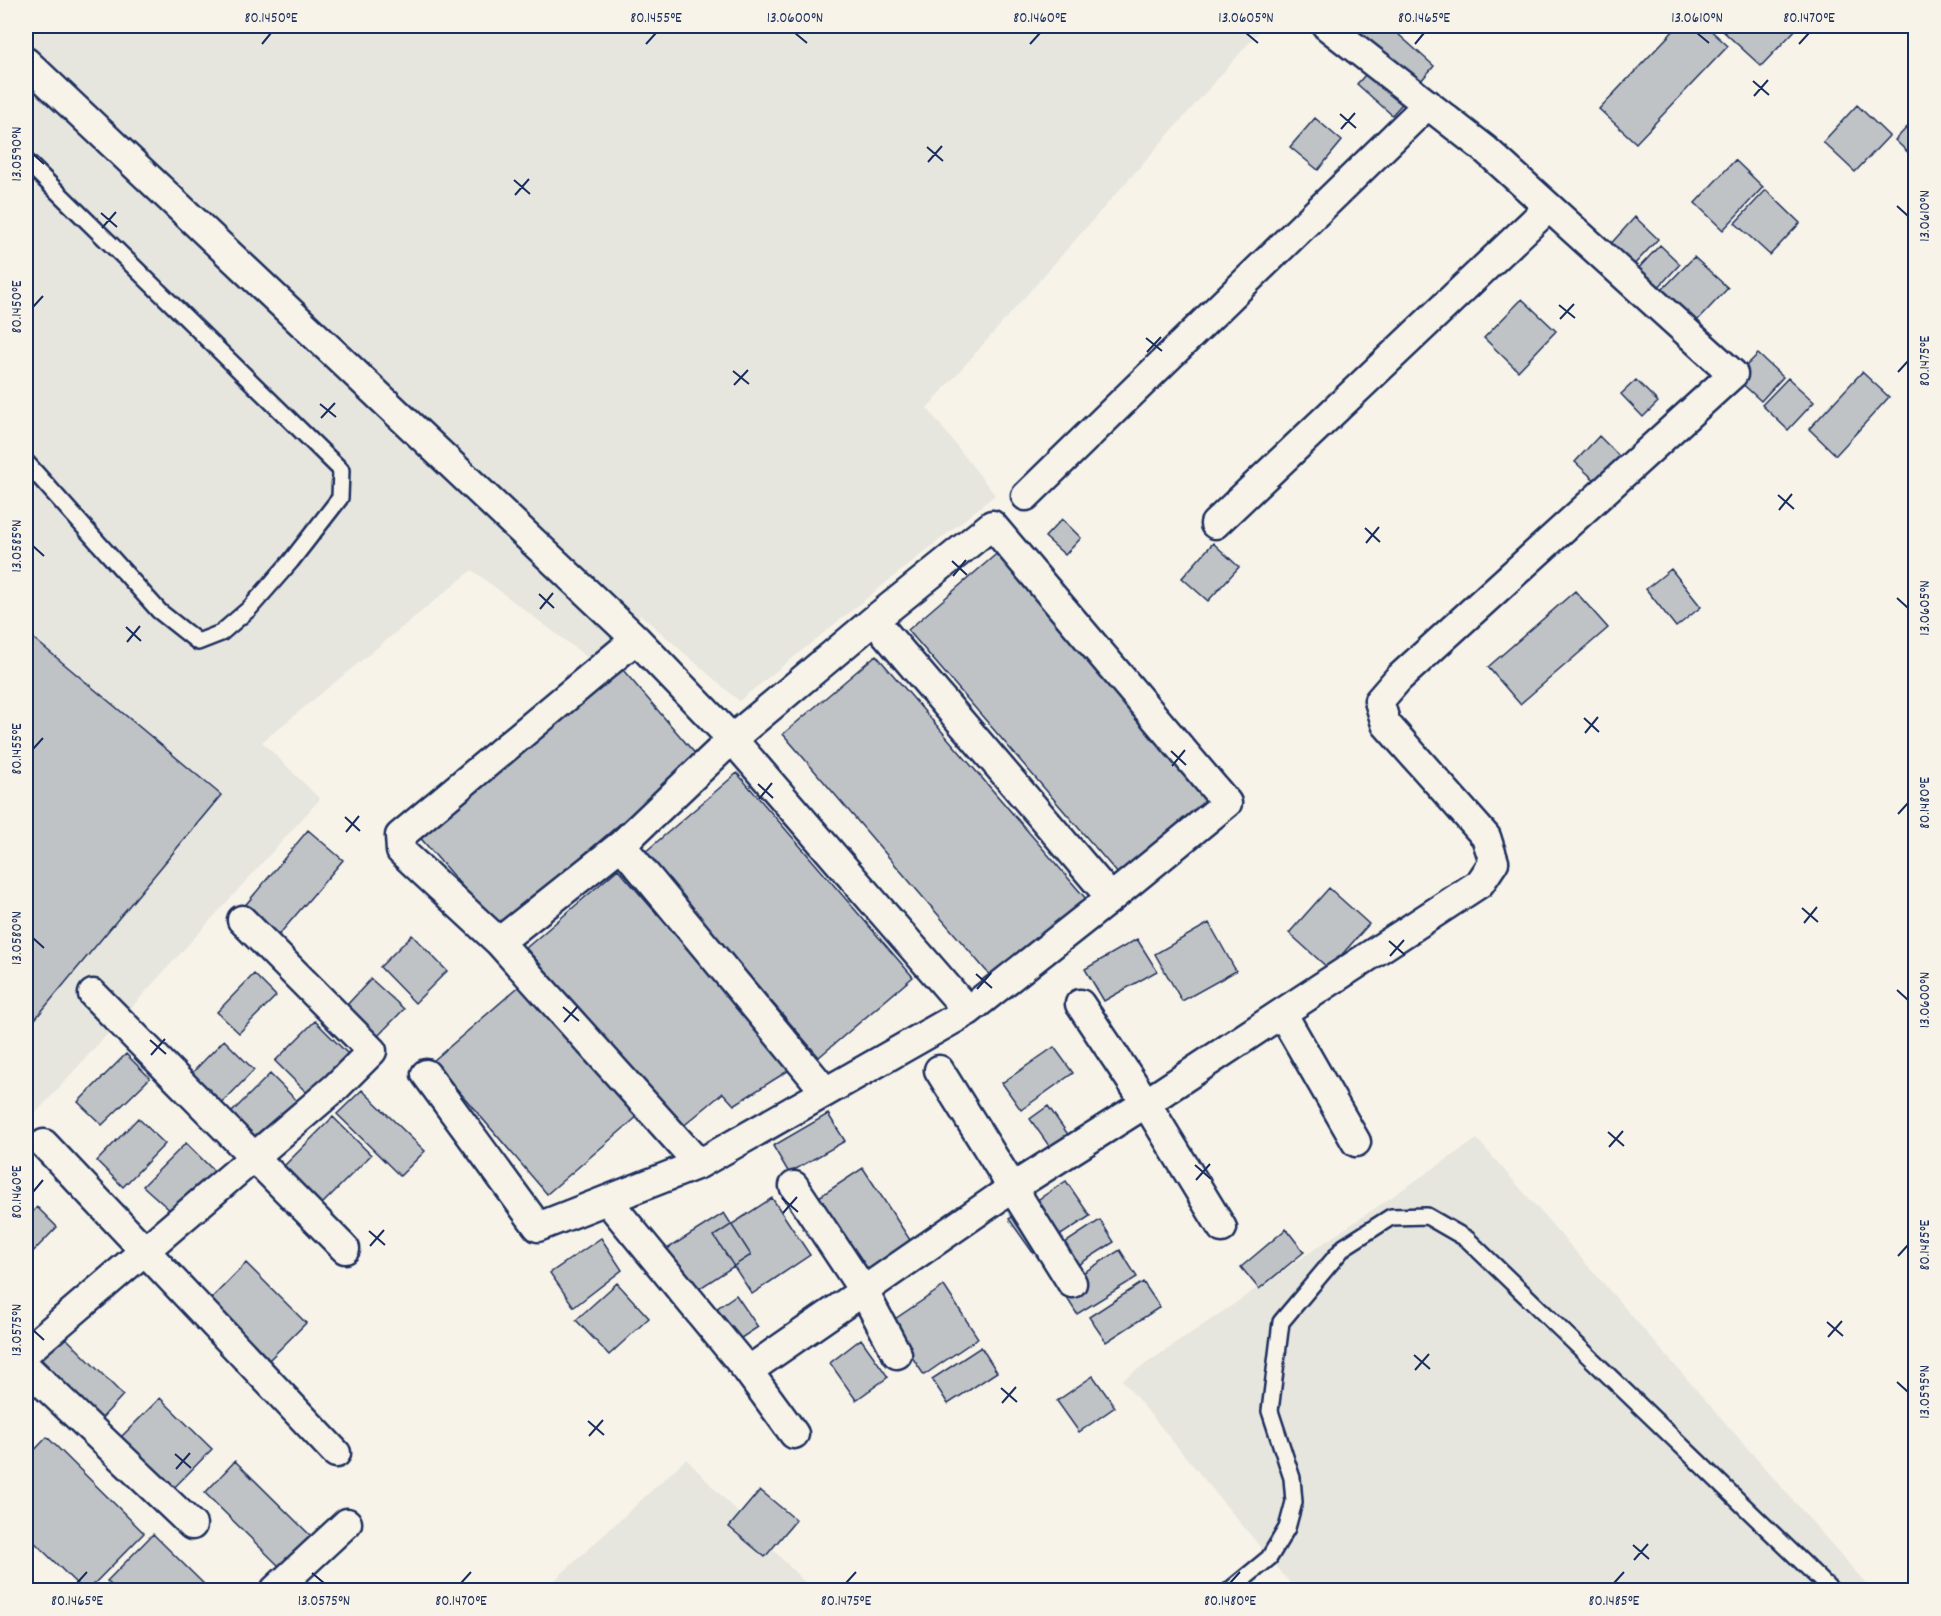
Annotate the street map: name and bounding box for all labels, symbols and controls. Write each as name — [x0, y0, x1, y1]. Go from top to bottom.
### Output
text: 80.1450°E — [245, 8, 298, 30]
text: 80.1455°E — [630, 8, 682, 30]
text: 13.0600°N — [767, 8, 823, 30]
text: 80.1460°E — [1013, 8, 1067, 30]
text: 13.0605°N — [1218, 8, 1274, 30]
text: 80.1465°E — [1398, 8, 1450, 30]
text: 13.0610°N — [1671, 8, 1723, 30]
text: 80.1470°E — [1783, 8, 1835, 30]
text: 13.0590°N — [7, 127, 29, 181]
text: 13.0610°N — [1915, 190, 1937, 242]
text: 80.1450°E — [7, 280, 29, 333]
text: 80.1475°E — [1915, 336, 1937, 386]
text: 13.0585°N — [7, 520, 29, 572]
text: 13.0605°N — [1915, 580, 1937, 636]
text: 80.1455°E — [7, 723, 29, 775]
text: 80.1480°E — [1915, 777, 1937, 829]
text: 13.0580°N — [7, 911, 29, 965]
text: 13.0600°N — [1915, 972, 1937, 1028]
text: 80.1460°E — [7, 1165, 29, 1219]
text: 80.1485°E — [1915, 1219, 1937, 1270]
text: 13.0575°N — [7, 1304, 29, 1356]
text: 13.0595°N — [1915, 1365, 1937, 1419]
text: 80.1465°E — [51, 1591, 103, 1613]
text: 13.0575°N — [298, 1591, 350, 1613]
text: 80.1470°E — [435, 1591, 487, 1613]
text: 80.1475°E — [821, 1591, 871, 1613]
text: 80.1480°E — [1204, 1591, 1256, 1613]
text: 80.1485°E — [1589, 1591, 1640, 1613]

